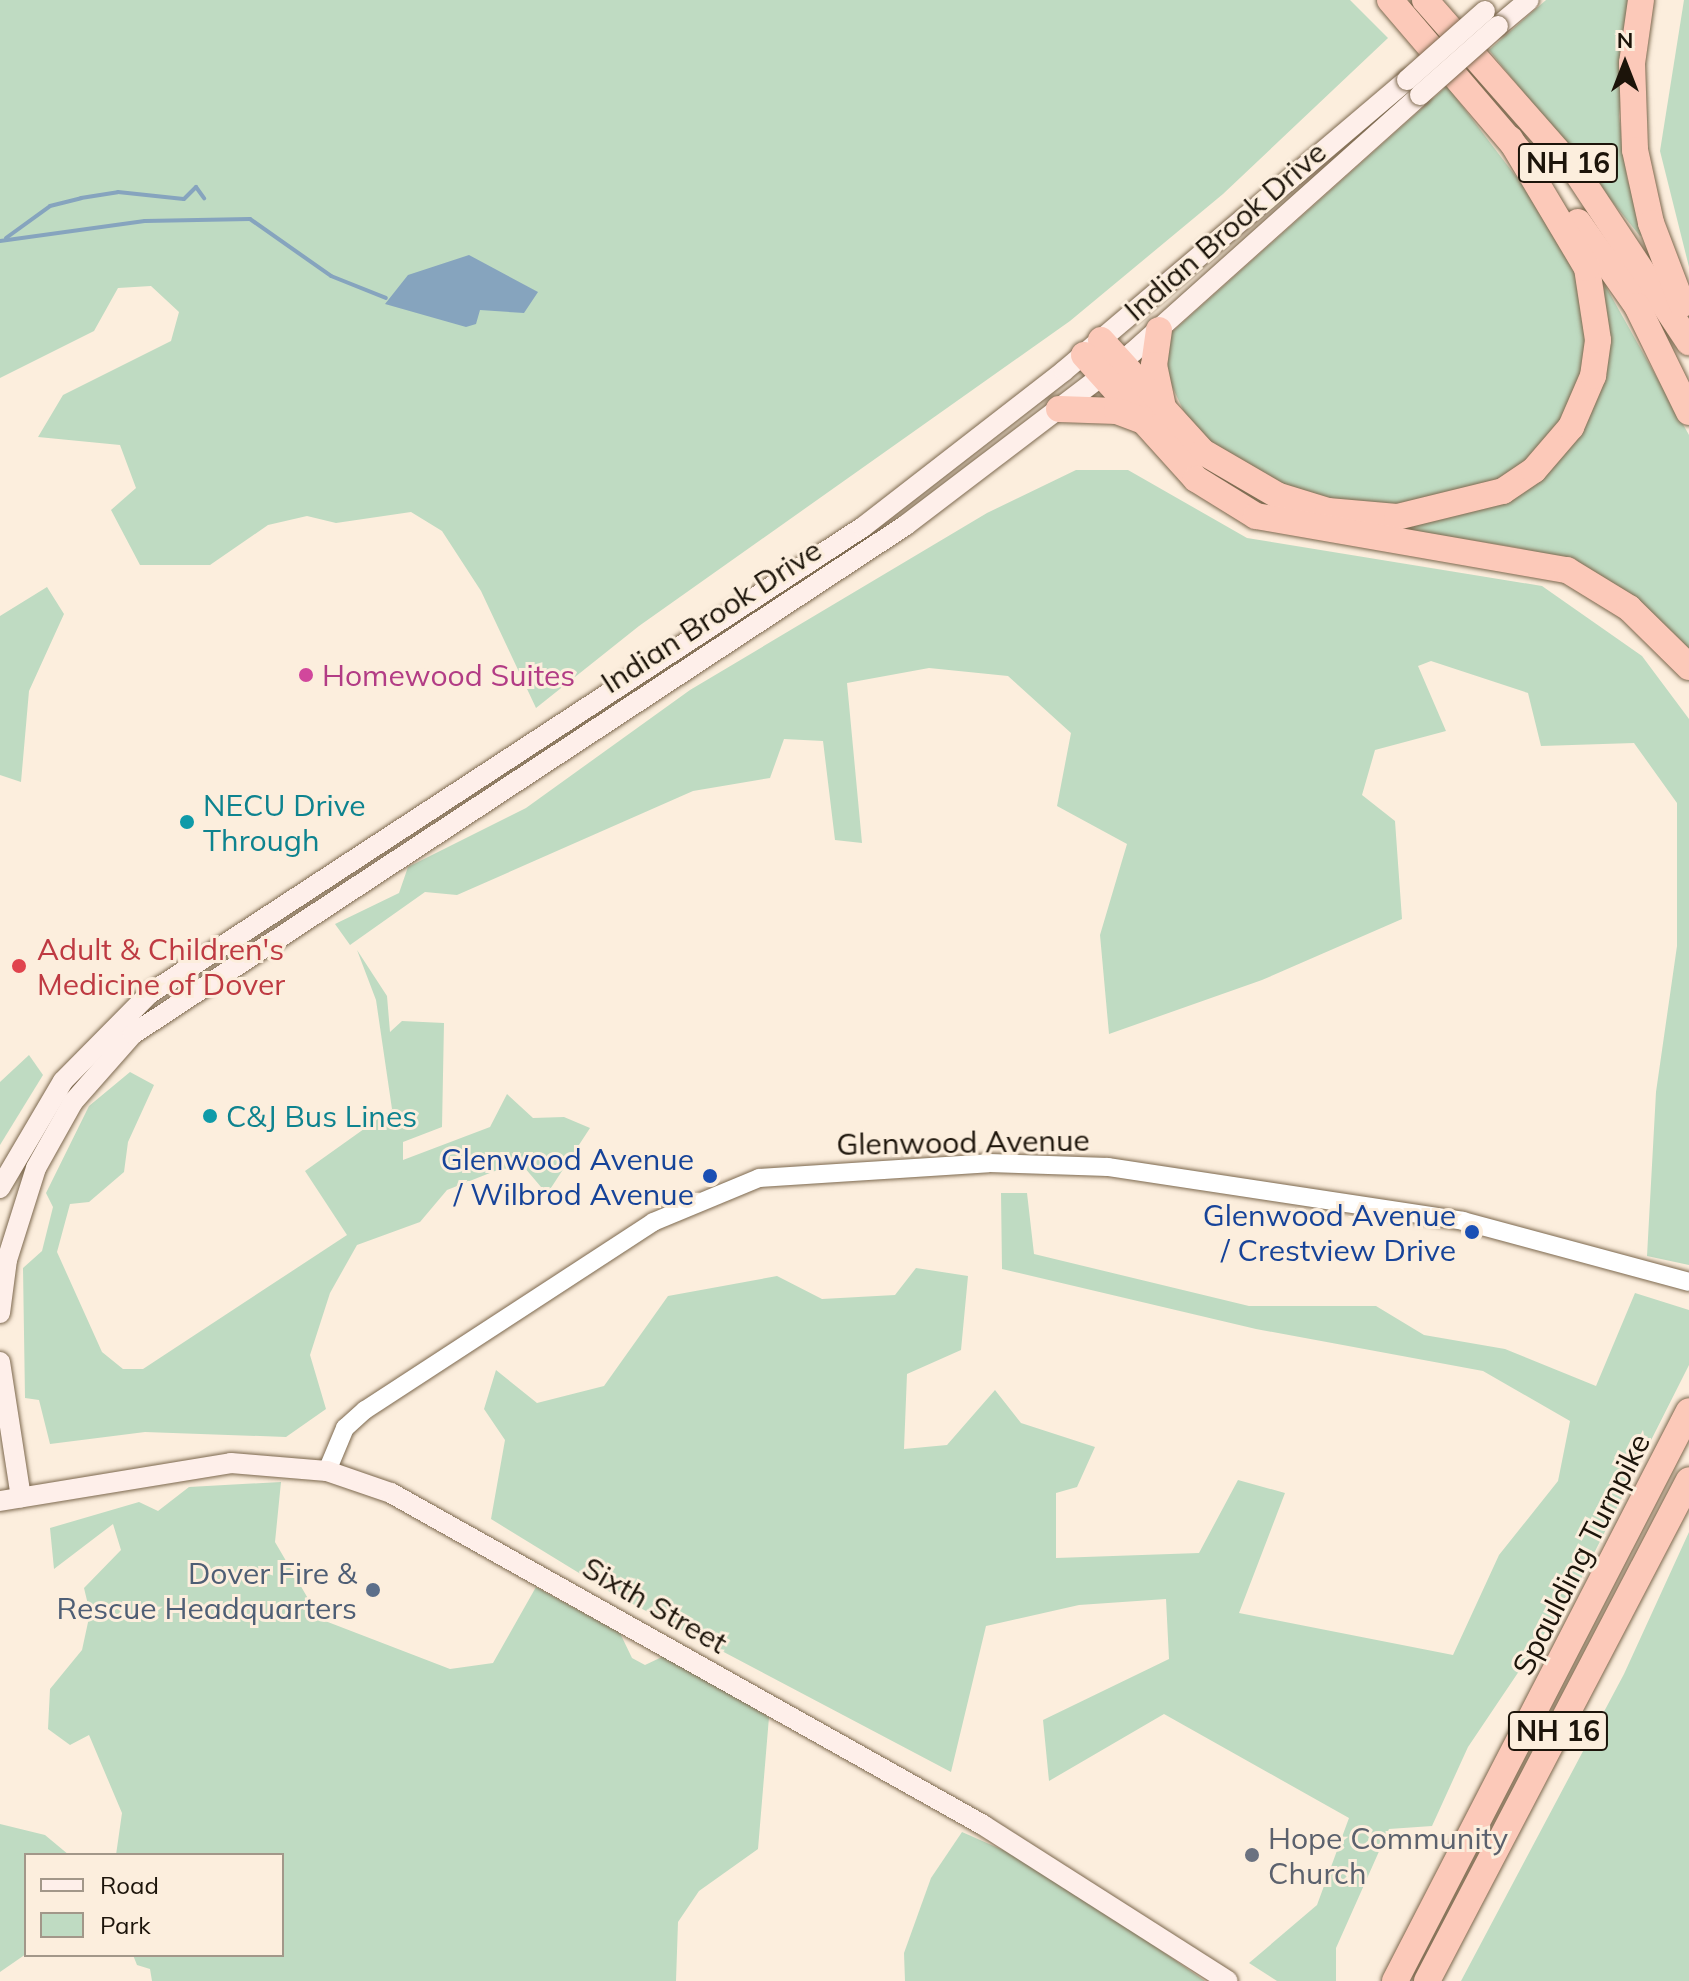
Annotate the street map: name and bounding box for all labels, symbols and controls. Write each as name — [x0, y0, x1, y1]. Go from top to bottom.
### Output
north arrow — [1585, 24, 1665, 104]
text: N — [1617, 26, 1633, 54]
street label: Indian Brook Drive — [1117, 134, 1333, 328]
road number: NH 16 — [1516, 139, 1620, 187]
street label: Indian Brook Drive — [594, 531, 828, 701]
place label: Homewood Suites — [322, 657, 575, 693]
marker: Homewood Suites — [297, 666, 315, 684]
place label: NECU Drive Through — [203, 787, 366, 858]
marker: NECU Drive Through — [178, 813, 196, 831]
place label: Adult & Children's Medicine of Dover — [37, 931, 285, 1002]
marker: Adult & Children's Medicine of Dover — [8, 955, 30, 977]
place label: C&J Bus Lines — [226, 1098, 417, 1134]
marker: C&J Bus Lines — [201, 1107, 219, 1125]
street label: Glenwood Avenue — [836, 1122, 1090, 1162]
place label: Glenwood Avenue / Wilbrod Avenue — [441, 1141, 694, 1212]
marker: Glenwood Avenue / Wilbrod Avenue — [701, 1167, 719, 1185]
place label: Glenwood Avenue / Crestview Drive — [1203, 1197, 1456, 1268]
marker: Glenwood Avenue / Crestview Drive — [1463, 1223, 1481, 1241]
street label: Spaulding Turnpike — [1505, 1427, 1657, 1681]
street label: Sixth Street — [576, 1549, 734, 1661]
place label: Dover Fire & Rescue Headquarters — [56, 1555, 357, 1626]
marker: Dover Fire & Rescue Headquarters — [364, 1581, 382, 1599]
road number: NH 16 — [1506, 1707, 1610, 1755]
place label: Hope Community Church — [1268, 1820, 1508, 1890]
marker: Hope Community Church — [1243, 1846, 1261, 1864]
legend — [24, 1853, 284, 1957]
text: Road — [100, 1870, 159, 1900]
text: Park — [100, 1910, 151, 1940]

